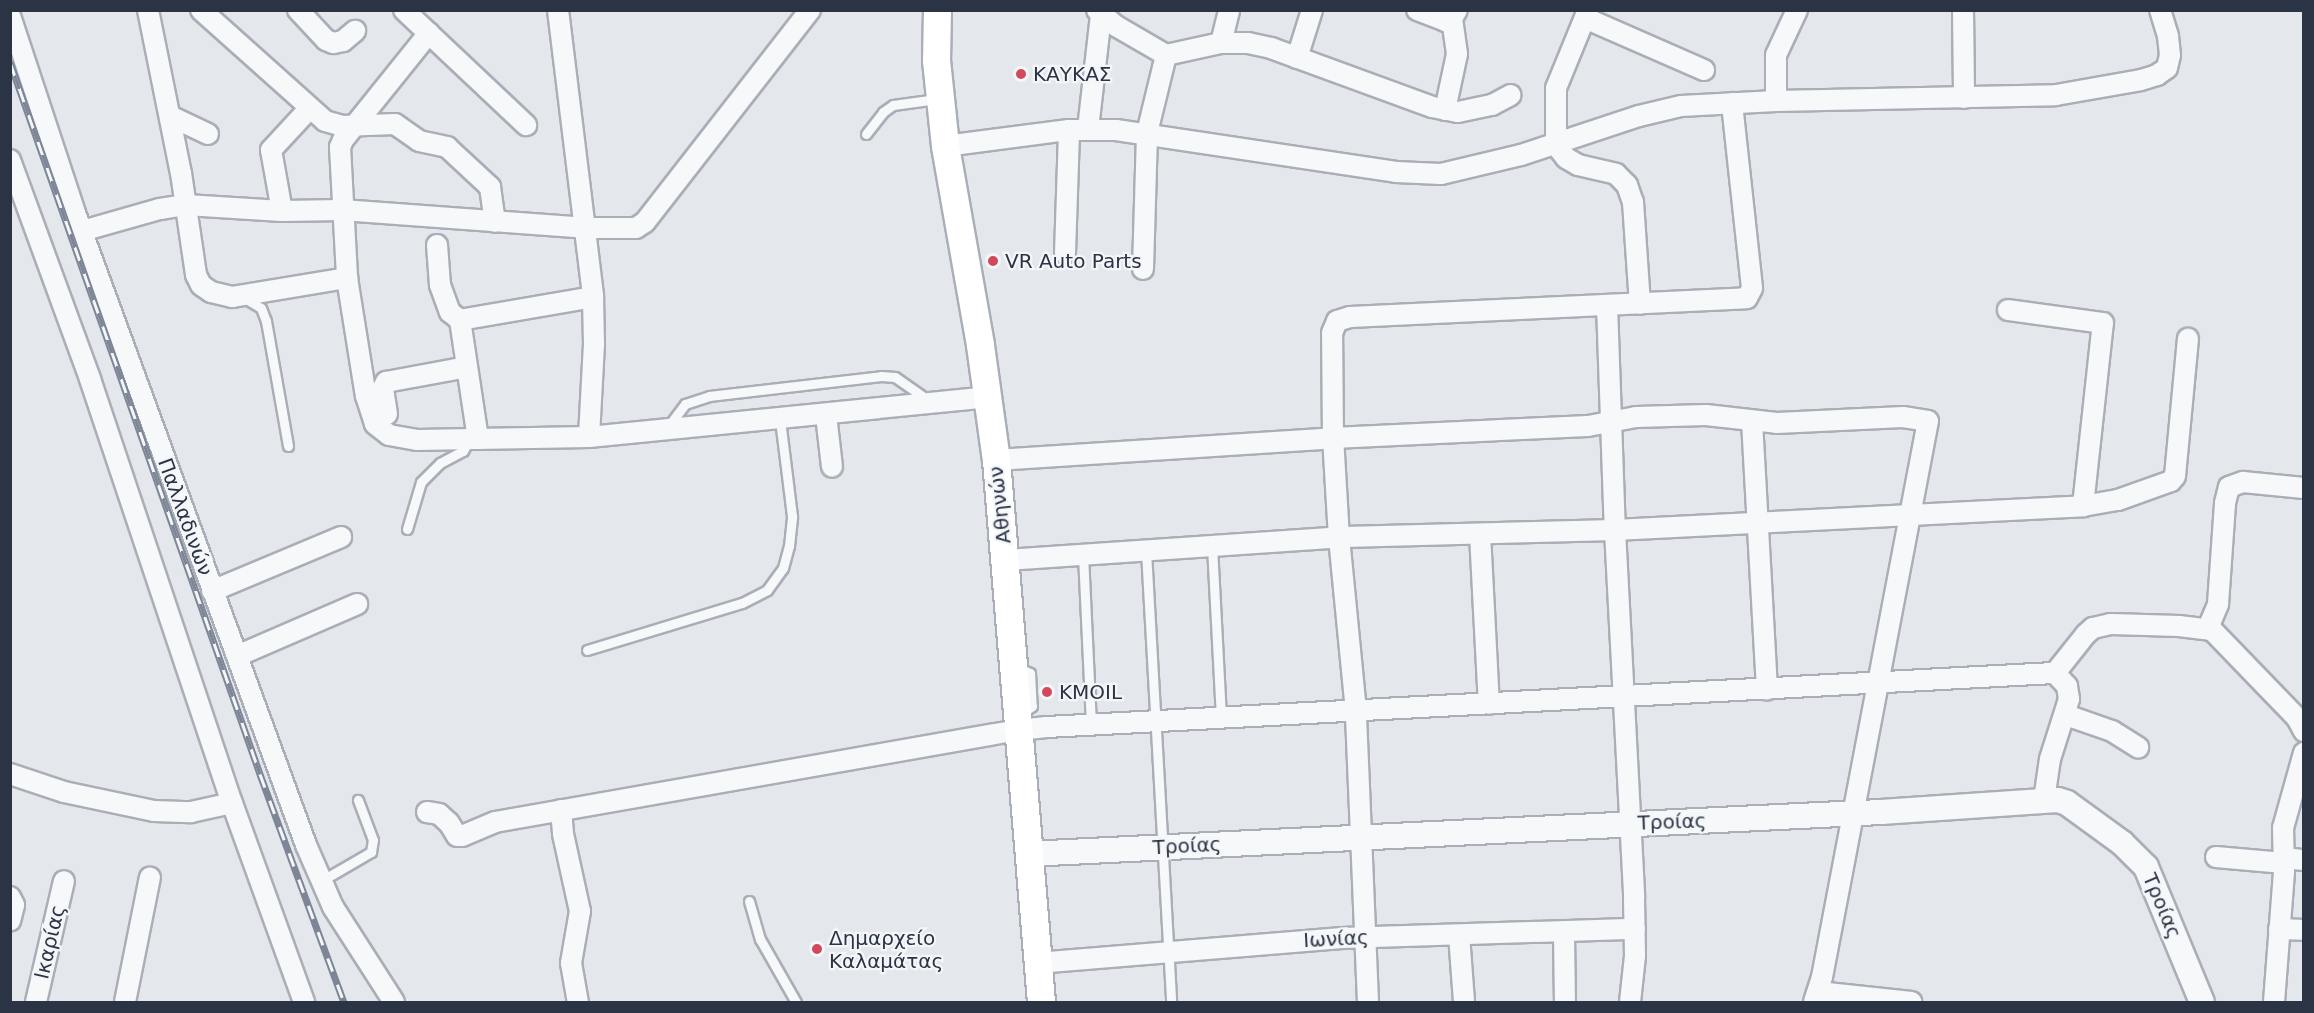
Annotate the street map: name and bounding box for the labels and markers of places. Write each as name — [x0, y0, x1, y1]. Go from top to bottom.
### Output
place label: ΚΑΥΚΑΣ — [1033, 62, 1111, 86]
marker: ΚΑΥΚΑΣ — [1014, 67, 1028, 81]
place label: VR Auto Parts — [1005, 249, 1142, 273]
marker: VR Auto Parts — [986, 254, 1000, 268]
place label: KMOIL — [1059, 680, 1122, 704]
marker: KMOIL — [1040, 685, 1054, 699]
place label: Δημαρχείο Καλαμάτας — [829, 926, 943, 973]
marker: Δημαρχείο Καλαμάτας — [810, 942, 824, 956]

